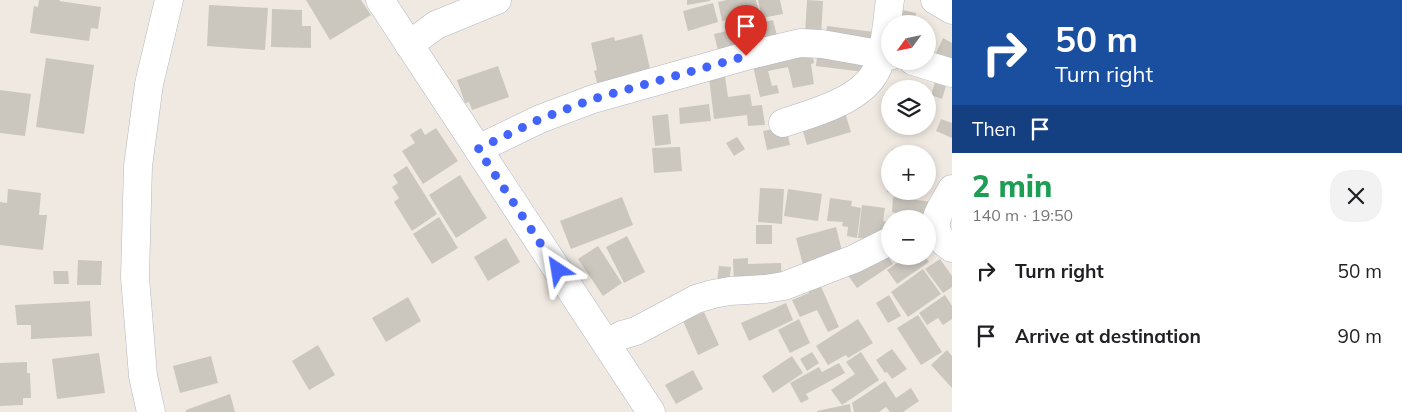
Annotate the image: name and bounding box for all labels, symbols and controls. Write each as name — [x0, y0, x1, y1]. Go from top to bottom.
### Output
pin — [725, 5, 767, 56]
icon: arrive — [732, 12, 760, 40]
north arrow — [881, 15, 936, 70]
map controls — [881, 15, 936, 265]
text: 50 m — [1055, 17, 1138, 61]
icon: right — [972, 20, 1037, 85]
text: Turn right — [1055, 60, 1153, 88]
button: layers — [881, 80, 936, 135]
icon: arrive — [1026, 115, 1054, 143]
text: Then — [972, 117, 1016, 141]
button: + — [881, 145, 936, 200]
text: 2 min — [972, 167, 1052, 205]
button: close — [1330, 170, 1382, 222]
text: 140 m · 19:50 — [972, 205, 1073, 225]
button: − — [881, 210, 936, 265]
position arrow — [531, 243, 583, 295]
icon: right — [972, 257, 1000, 285]
text: Turn right — [1015, 259, 1104, 283]
text: 50 m — [1338, 259, 1382, 283]
icon: arrive — [972, 322, 1000, 350]
text: Arrive at destination — [1015, 324, 1201, 348]
text: 90 m — [1338, 324, 1382, 348]

